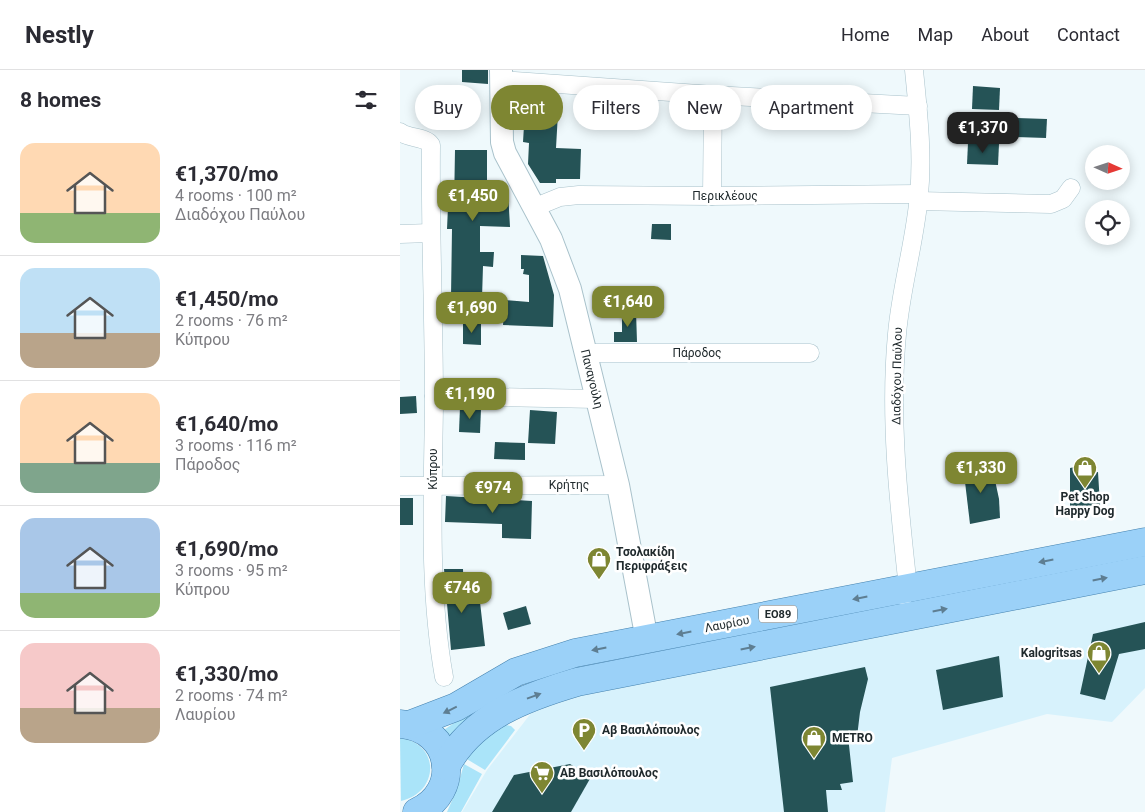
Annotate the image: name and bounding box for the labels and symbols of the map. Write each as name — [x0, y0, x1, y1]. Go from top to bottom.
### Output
pin: €1,370 — [942, 112, 1024, 154]
north arrow — [1085, 145, 1130, 190]
pin: €1,450 — [432, 180, 514, 222]
street label: Περικλέους — [692, 189, 758, 203]
pin: €1,640 — [587, 286, 669, 328]
pin: €1,690 — [431, 292, 513, 334]
street label: Διαδόχου Παύλου — [889, 327, 905, 425]
street label: Πάροδος — [672, 346, 722, 360]
street label: Παναγούλη — [578, 348, 606, 410]
pin: €1,190 — [429, 378, 511, 420]
street label: Κύπρου — [426, 448, 440, 490]
pin: €1,330 — [940, 452, 1022, 494]
shop icon: Pet Shop Happy Dog — [1072, 455, 1098, 489]
pin: €974 — [463, 472, 523, 514]
street label: Κρήτης — [549, 478, 589, 492]
place label: Pet Shop Happy Dog — [1056, 490, 1115, 518]
place label: Τσολακίδη Περιφράξεις — [616, 545, 687, 574]
shop icon: Τσολακίδη Περιφράξεις — [586, 546, 612, 580]
one-way arrow — [1037, 558, 1053, 566]
pin: €746 — [432, 572, 492, 614]
one-way arrow — [1092, 575, 1108, 583]
one-way arrow — [852, 594, 868, 602]
one-way arrow — [932, 605, 948, 613]
road number: ΕΟ89 — [759, 606, 797, 622]
street label: Λαυρίου — [703, 613, 751, 635]
one-way arrow — [675, 629, 691, 637]
shop icon: Kalogritsas — [1086, 640, 1112, 674]
one-way arrow — [741, 643, 757, 651]
one-way arrow — [591, 645, 607, 653]
place label: Kalogritsas — [1021, 646, 1082, 660]
one-way arrow — [527, 692, 542, 699]
one-way arrow — [443, 706, 457, 714]
parking icon: Αβ Βασιλόπουλος — [571, 717, 597, 751]
place label: Αβ Βασιλόπουλος — [602, 723, 700, 737]
shop icon: METRO — [801, 725, 827, 759]
place label: METRO — [832, 731, 873, 745]
supermarket icon: ΑΒ Βασιλόπουλος — [529, 760, 555, 794]
place label: ΑΒ Βασιλόπουλος — [560, 766, 658, 780]

